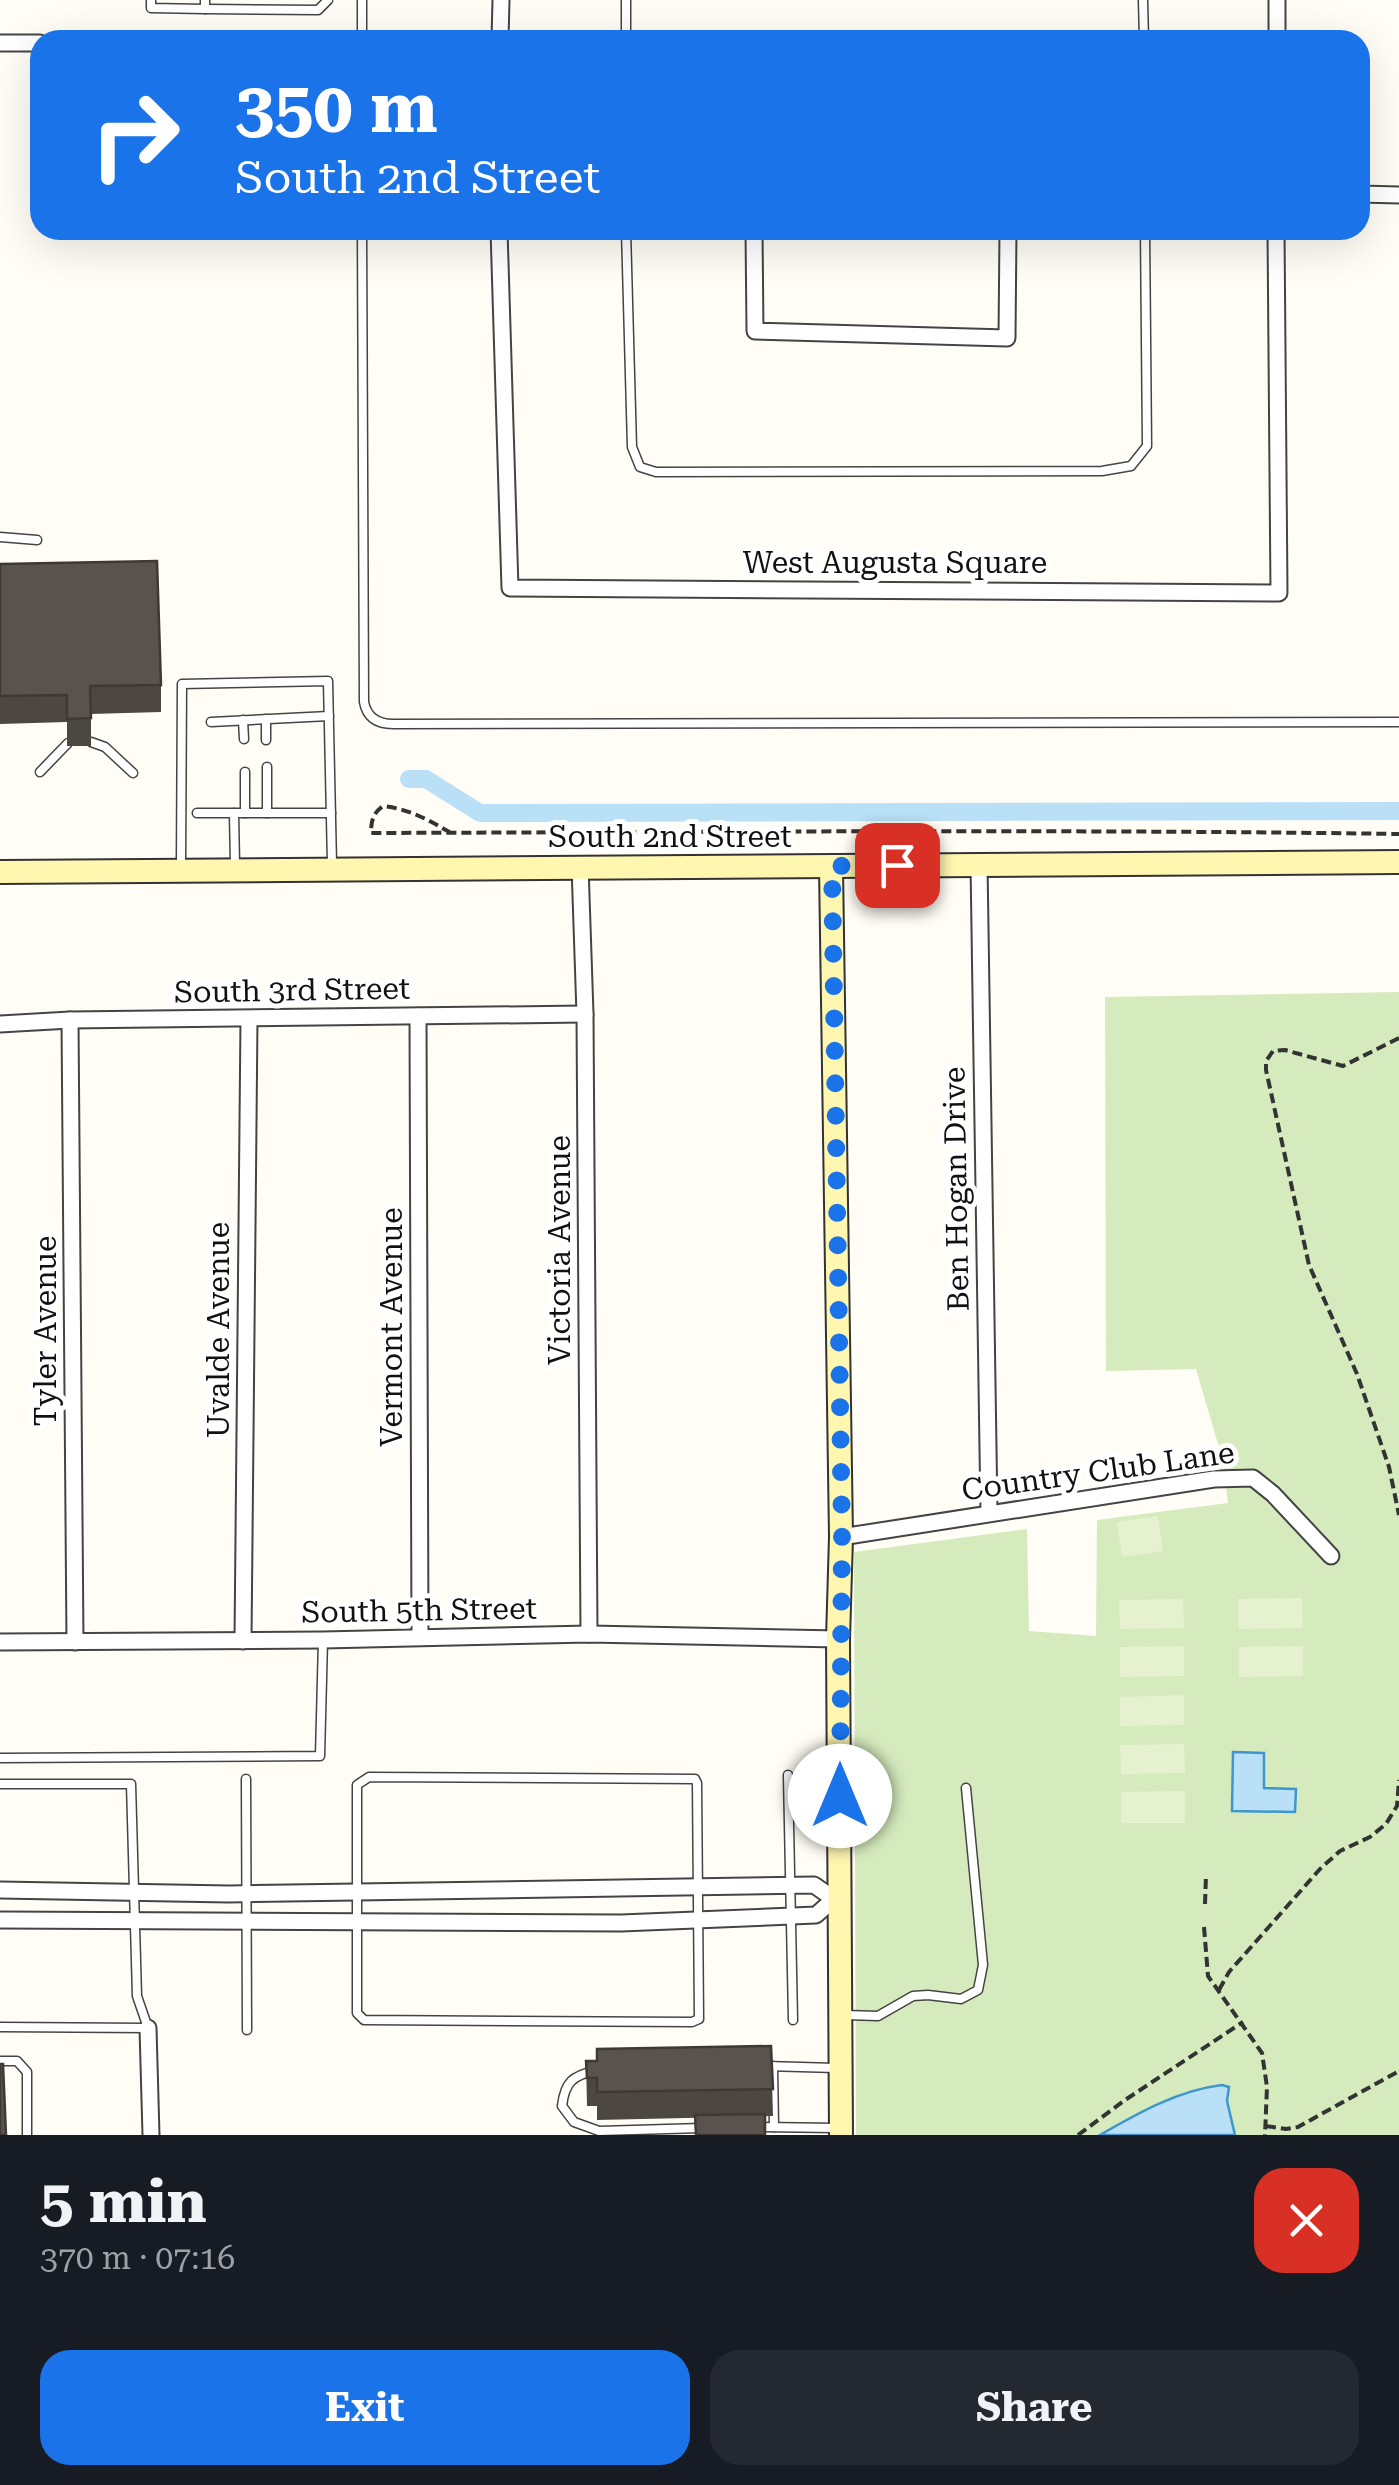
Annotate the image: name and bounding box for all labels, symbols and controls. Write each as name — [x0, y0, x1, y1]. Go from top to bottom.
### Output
text: 350 m — [235, 67, 438, 149]
icon: right — [70, 70, 200, 200]
text: South 2nd Street — [235, 151, 600, 204]
street label: West Augusta Square — [743, 545, 1047, 580]
street label: South 2nd Street — [548, 819, 792, 854]
pin — [855, 823, 940, 908]
icon: arrive — [870, 838, 925, 893]
street label: South 3rd Street — [174, 970, 410, 1010]
street label: Ben Hogan Drive — [936, 1066, 976, 1312]
street label: Victoria Avenue — [542, 1135, 577, 1365]
street label: Vermont Avenue — [374, 1207, 409, 1447]
street label: Uvalde Avenue — [201, 1222, 236, 1438]
street label: Tyler Avenue — [28, 1235, 63, 1427]
street label: Country Club Lane — [959, 1435, 1237, 1507]
street label: South 5th Street — [301, 1590, 537, 1630]
position arrow — [788, 1744, 892, 1848]
text: 5 min — [40, 2166, 207, 2237]
button: close — [1254, 2168, 1359, 2273]
text: 370 m · 07:16 — [40, 2239, 235, 2277]
button: Exit — [40, 2350, 690, 2465]
button: Share — [710, 2350, 1359, 2465]

